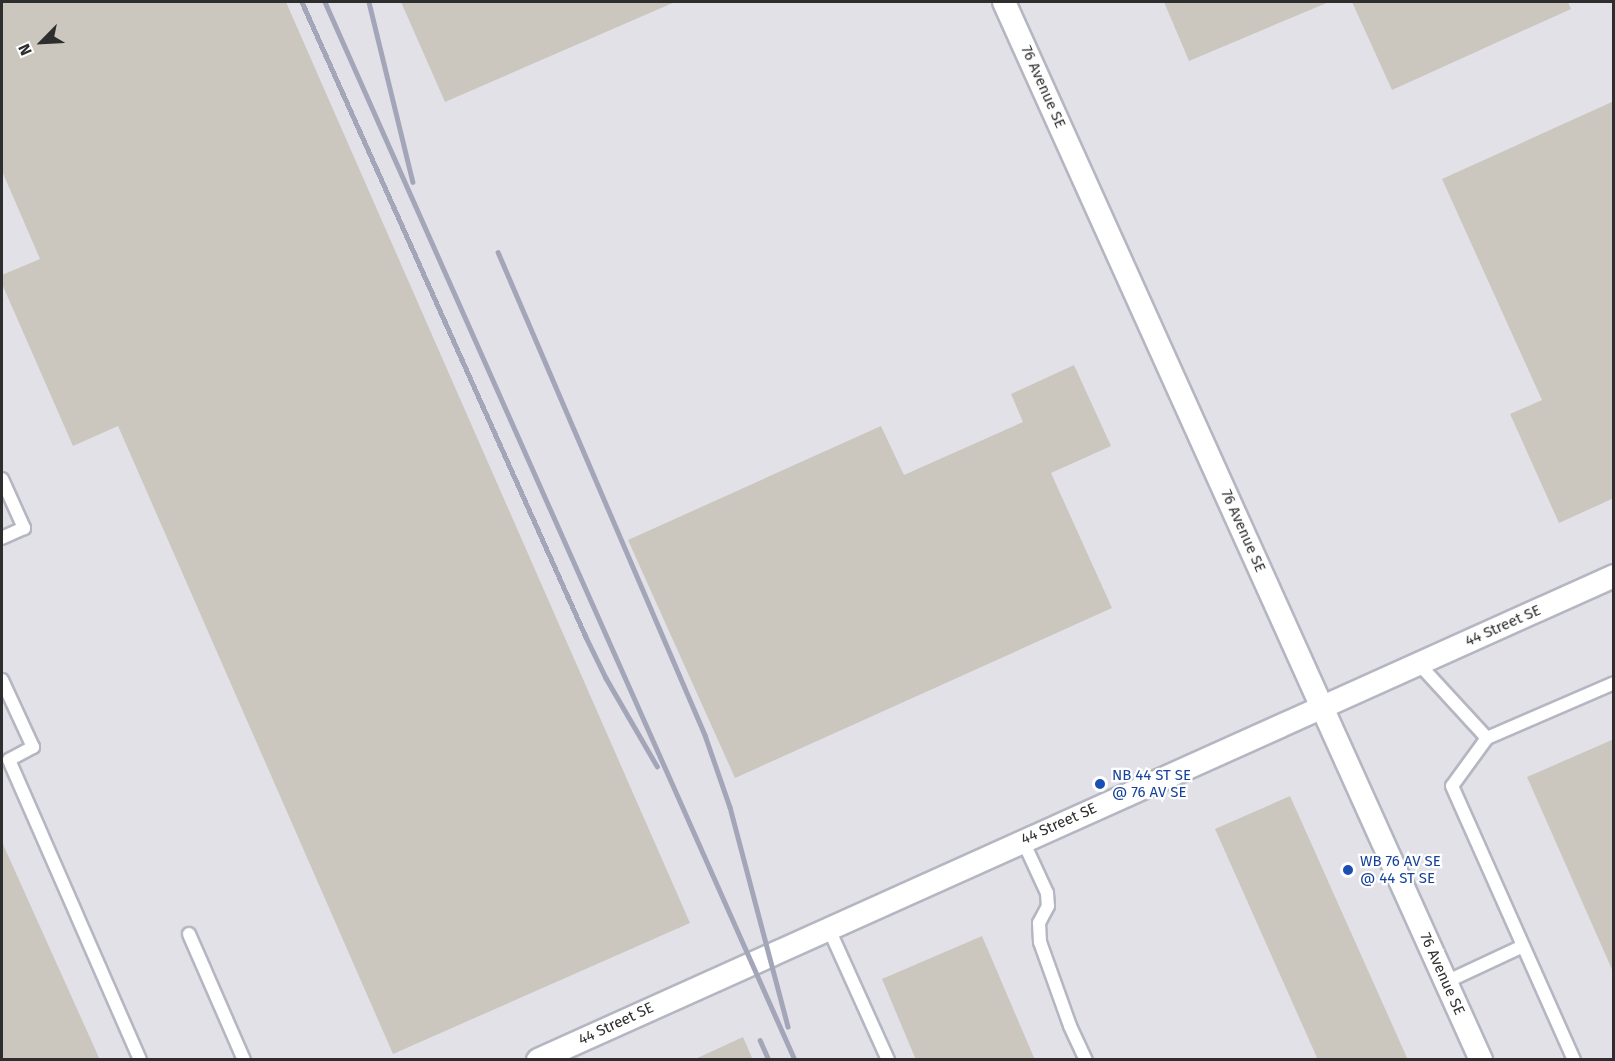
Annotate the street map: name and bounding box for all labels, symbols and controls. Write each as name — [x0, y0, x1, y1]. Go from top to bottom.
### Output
north arrow — [12, 12, 72, 72]
text: N — [14, 41, 36, 58]
street label: 76 Avenue SE — [1017, 43, 1069, 131]
street label: 76 Avenue SE — [1217, 487, 1269, 575]
street label: 44 Street SE — [1462, 601, 1544, 651]
place label: NB 44 ST SE @ 76 AV SE — [1112, 766, 1191, 801]
marker: NB 44 ST SE @ 76 AV SE — [1093, 777, 1107, 791]
street label: 44 Street SE — [1018, 799, 1100, 849]
place label: WB 76 AV SE @ 44 ST SE — [1360, 852, 1441, 887]
marker: WB 76 AV SE @ 44 ST SE — [1341, 863, 1355, 877]
street label: 76 Avenue SE — [1416, 930, 1468, 1018]
street label: 44 Street SE — [576, 999, 656, 1049]

